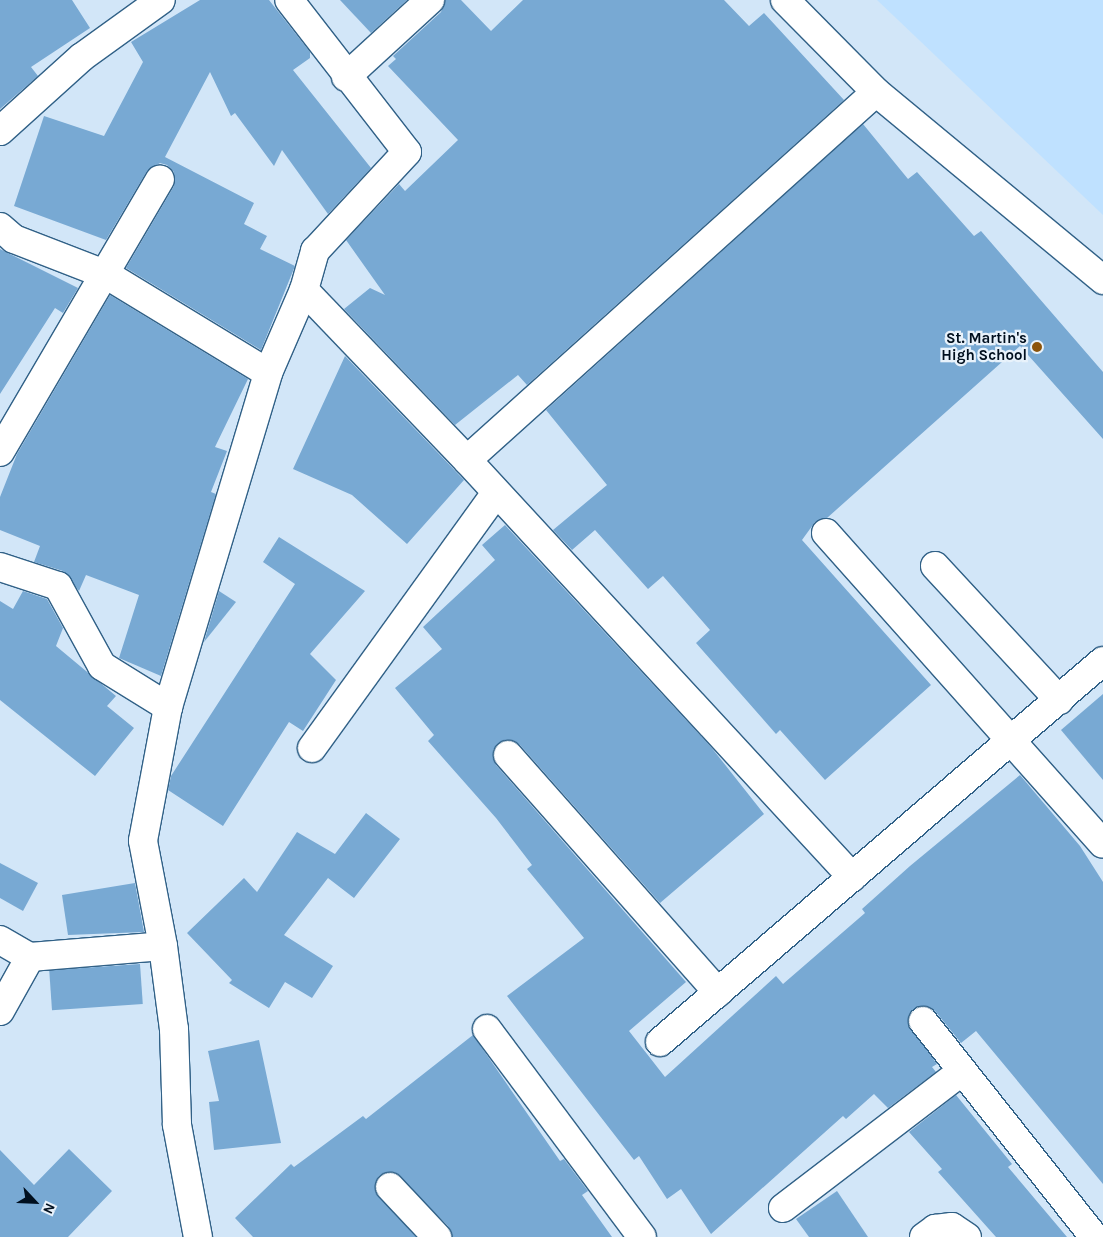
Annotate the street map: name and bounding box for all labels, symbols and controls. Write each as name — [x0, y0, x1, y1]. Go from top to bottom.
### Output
place label: St. Martin's High School — [941, 329, 1027, 364]
marker: St. Martin's High School — [1031, 341, 1043, 353]
north arrow — [10, 1177, 60, 1227]
text: N — [39, 1200, 59, 1217]

